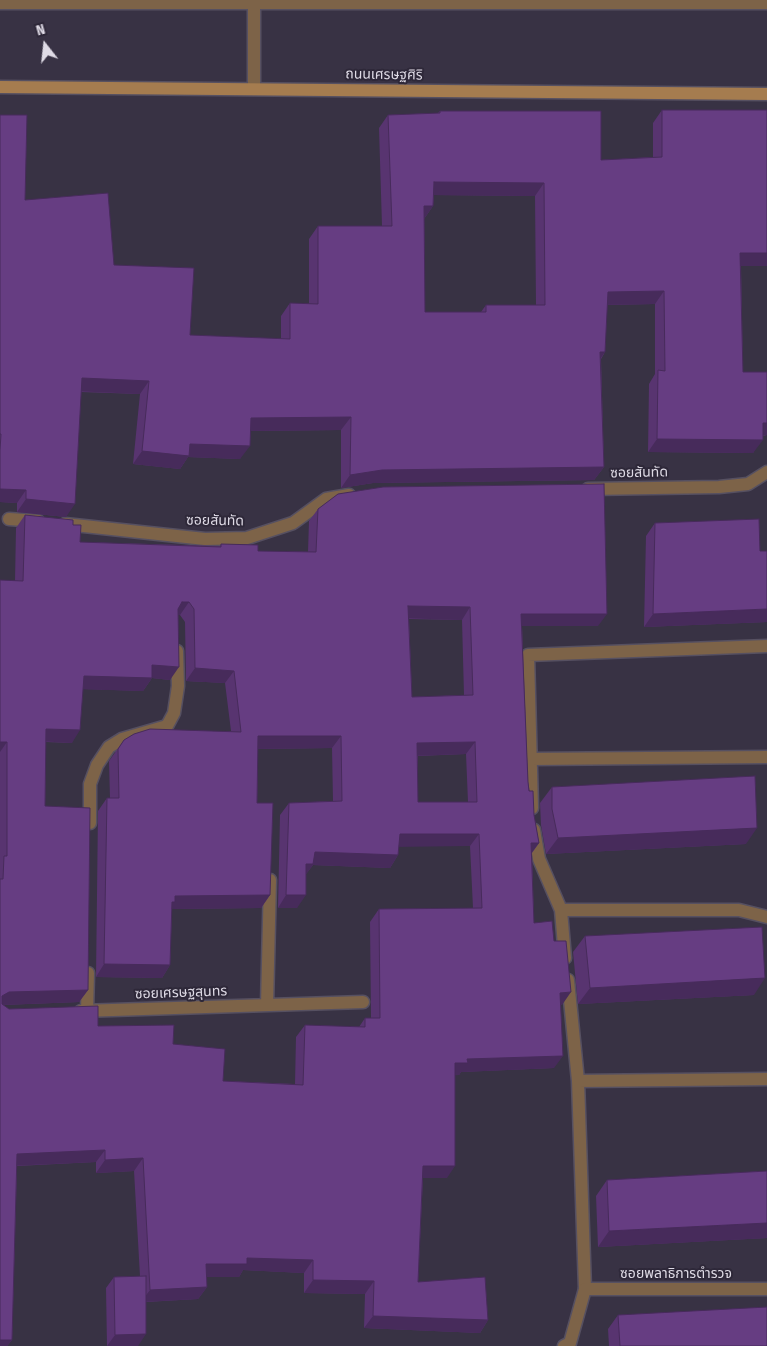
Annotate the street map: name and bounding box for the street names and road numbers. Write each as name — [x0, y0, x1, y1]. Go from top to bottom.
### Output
street label: ถนนเศรษฐศิริ — [345, 66, 423, 84]
street label: ซอยสันทัด — [610, 464, 668, 482]
street label: ซอยสันทัด — [186, 512, 244, 530]
street label: ซอยเศรษฐสุนทร — [135, 983, 227, 1003]
street label: ซอยพลาธิการตำรวจ — [620, 1266, 732, 1282]

